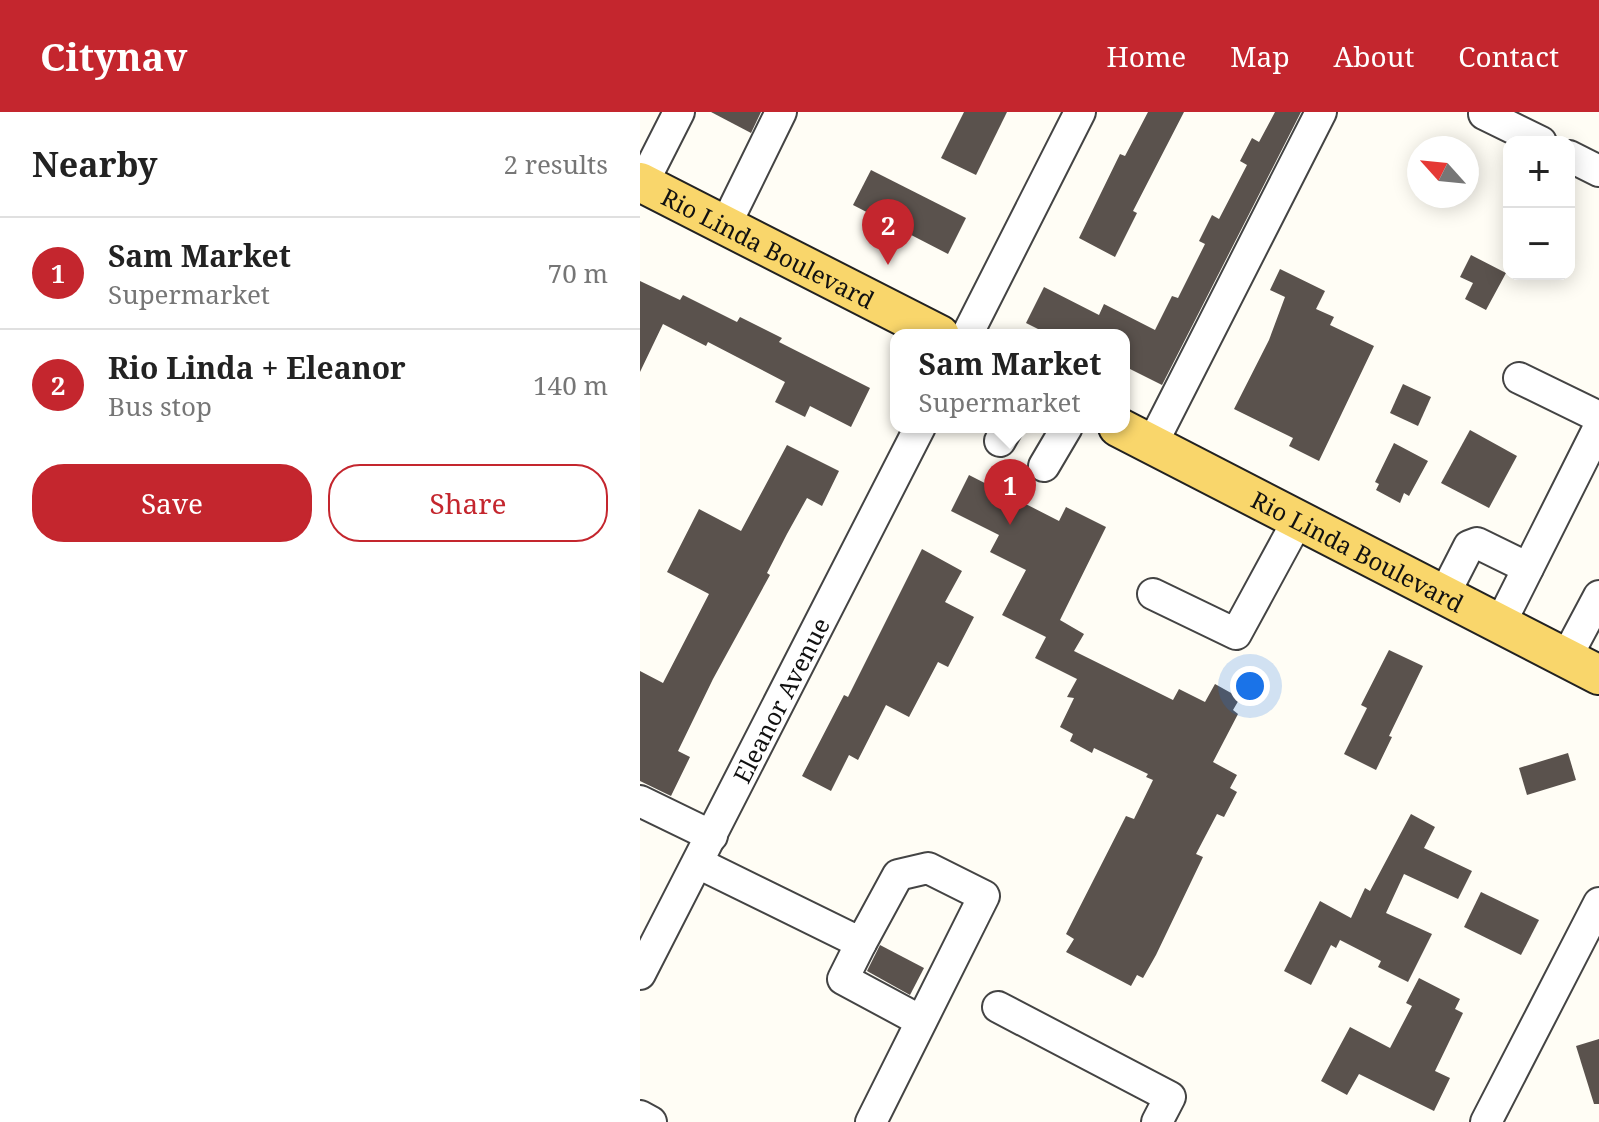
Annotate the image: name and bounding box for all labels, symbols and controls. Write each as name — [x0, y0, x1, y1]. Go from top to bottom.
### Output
text: Citynav — [40, 30, 187, 82]
text: Home — [1107, 37, 1186, 75]
text: Map — [1230, 37, 1290, 75]
text: About — [1334, 37, 1414, 75]
text: Contact — [1458, 37, 1559, 75]
north arrow — [1407, 136, 1479, 208]
map controls — [1503, 136, 1575, 280]
button: + — [1503, 136, 1575, 208]
text: Nearby — [32, 141, 158, 187]
text: 2 results — [503, 146, 608, 182]
street label: Rio Linda Boulevard — [656, 179, 881, 316]
pin: 2 — [862, 199, 914, 265]
button: − — [1503, 208, 1575, 280]
text: Sam Market — [108, 235, 291, 276]
text: 1 — [51, 255, 65, 291]
text: 70 m — [548, 255, 608, 291]
text: Supermarket — [108, 276, 270, 312]
popup — [890, 329, 1130, 433]
text: Sam Market — [919, 343, 1101, 384]
text: Rio Linda + Eleanor — [108, 347, 406, 388]
text: 2 — [51, 367, 65, 403]
text: 140 m — [533, 367, 608, 403]
text: Supermarket — [919, 384, 1081, 420]
text: Bus stop — [108, 388, 212, 424]
pin: 1 — [984, 459, 1036, 525]
button: Save — [32, 464, 312, 542]
button: Share — [328, 464, 608, 542]
street label: Rio Linda Boulevard — [1246, 482, 1470, 619]
street label: Eleanor Avenue — [724, 612, 836, 788]
your location — [1230, 666, 1270, 706]

